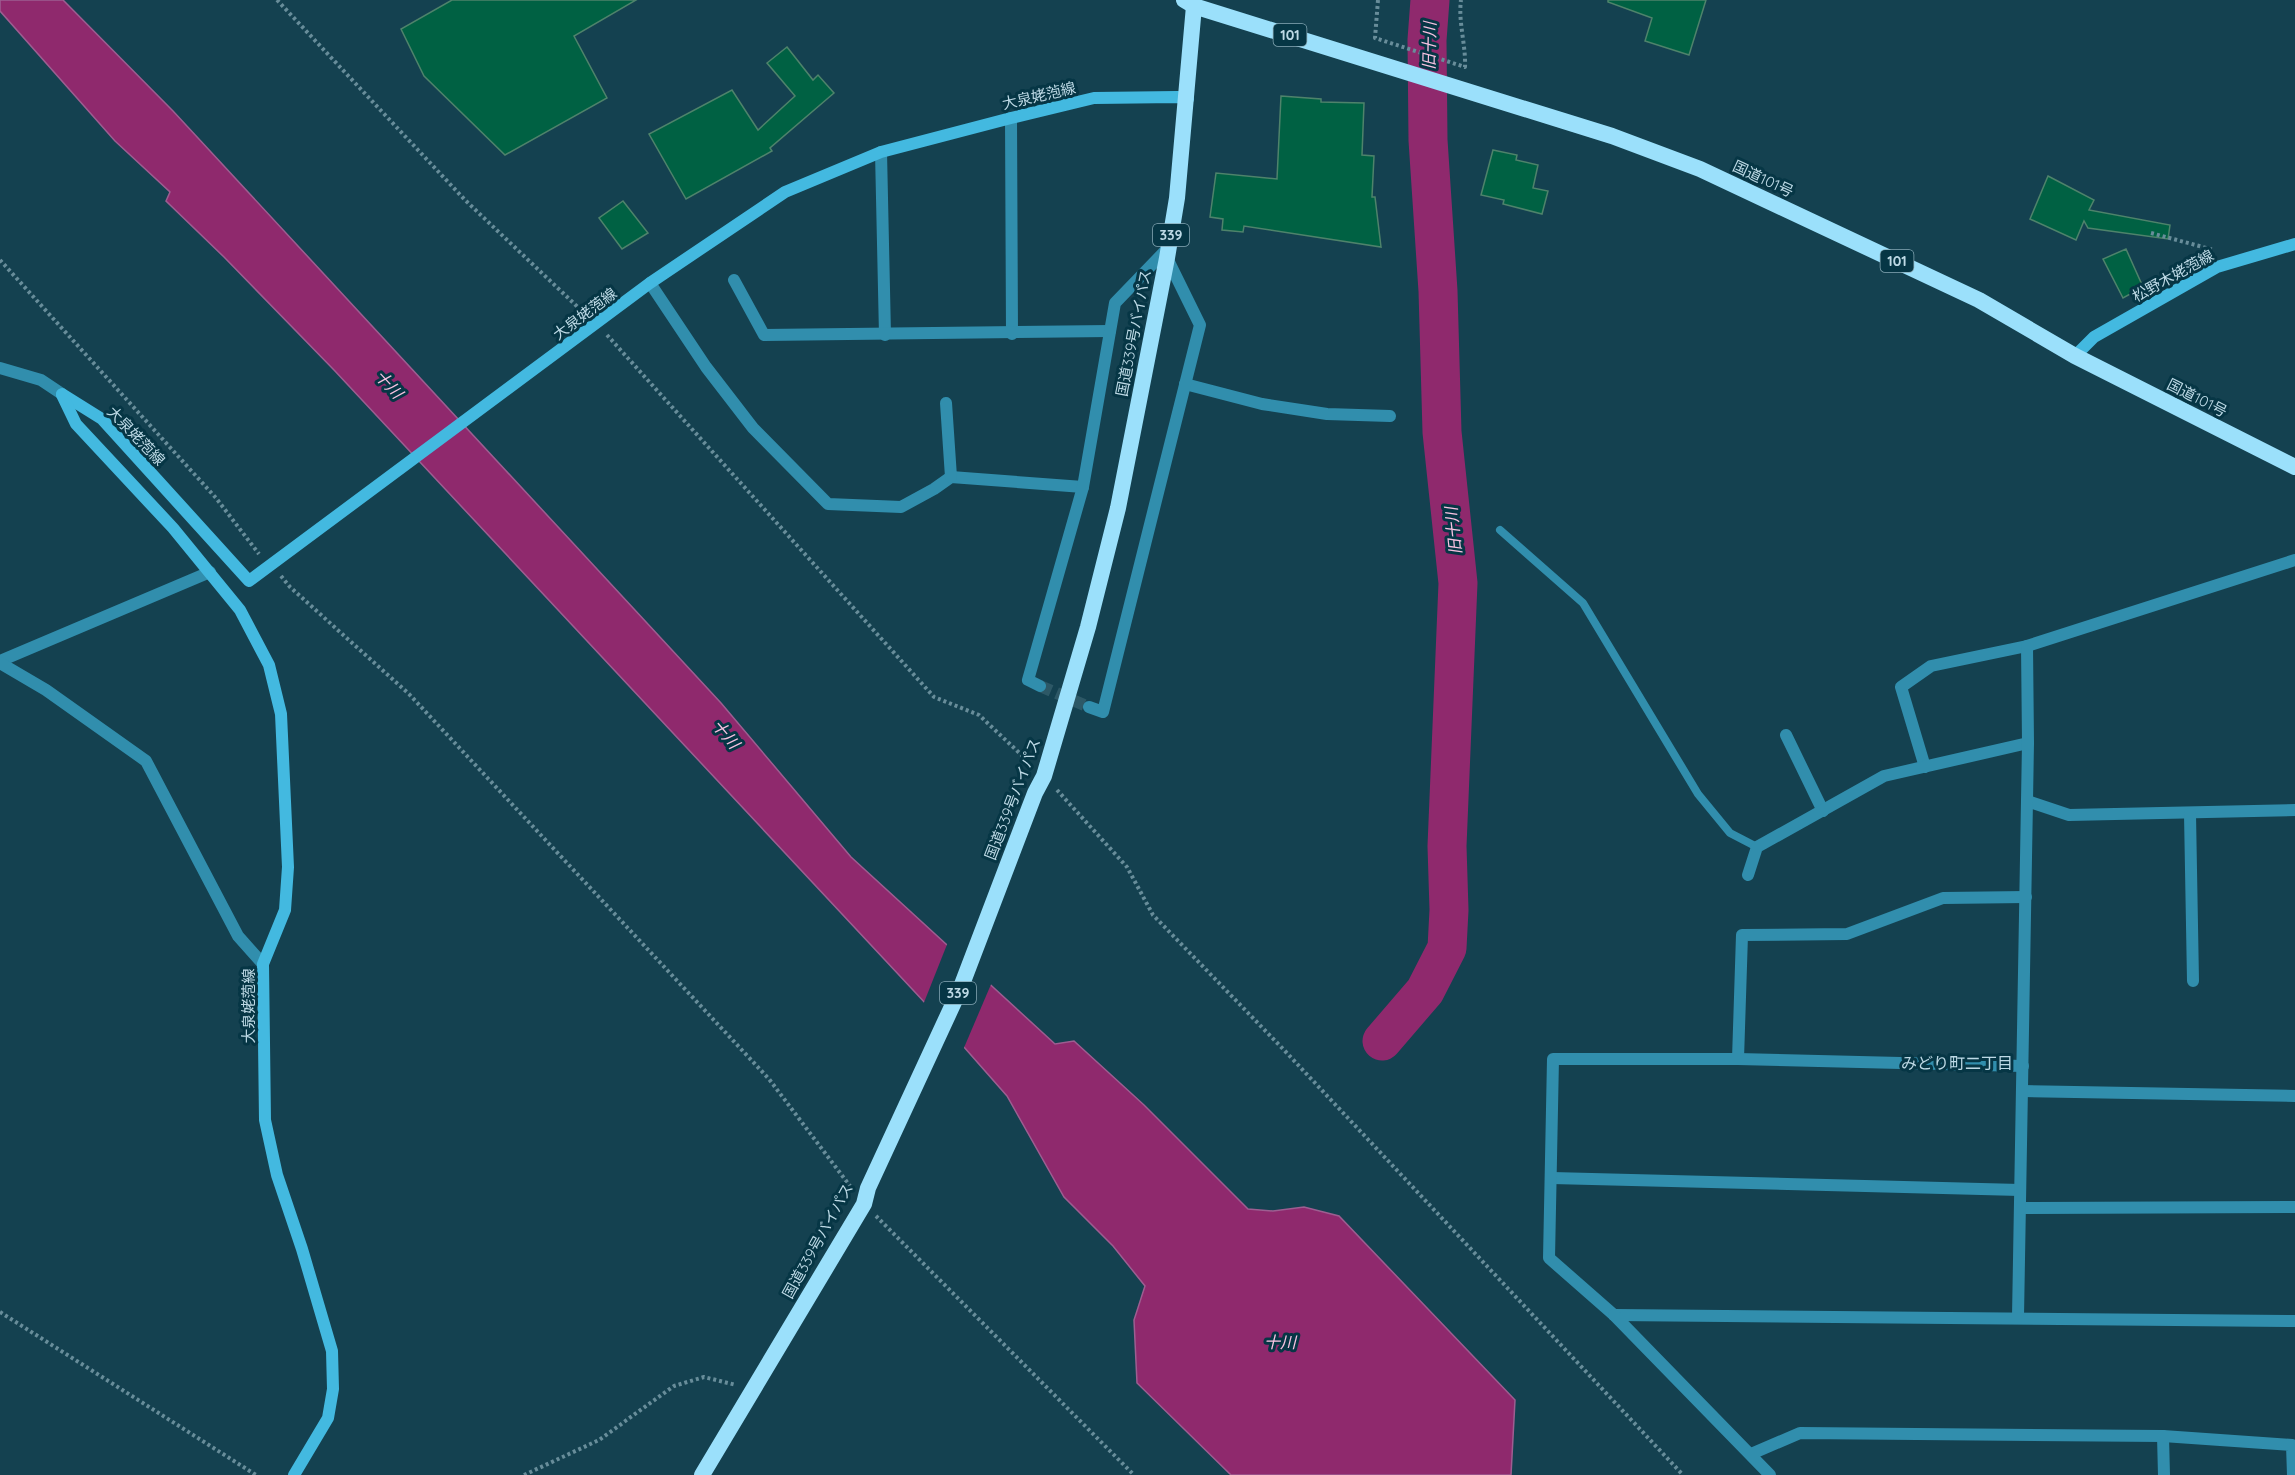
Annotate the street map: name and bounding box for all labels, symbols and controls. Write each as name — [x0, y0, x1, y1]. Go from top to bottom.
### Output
water label: 旧十川 — [1419, 20, 1439, 70]
road number: 101 — [1274, 24, 1306, 46]
street label: 大泉姥萢線 — [1000, 78, 1078, 113]
street label: 国道101号 — [1730, 156, 1797, 201]
road number: 339 — [1153, 224, 1189, 246]
street label: 松野木姥萢線 — [2129, 245, 2217, 306]
road number: 101 — [1880, 250, 1914, 272]
street label: 国道339号バイパス — [1112, 268, 1155, 398]
street label: 大泉姥萢線 — [549, 283, 620, 344]
water label: 十川 — [371, 365, 409, 404]
street label: 国道101号 — [2164, 374, 2231, 421]
street label: 大泉姥萢線 — [103, 402, 169, 469]
water label: 旧十川 — [1440, 504, 1465, 556]
water label: 十川 — [708, 715, 745, 754]
street label: 国道339号バイパス — [981, 735, 1044, 862]
street label: 大泉姥萢線 — [239, 968, 258, 1044]
road number: 339 — [940, 982, 976, 1004]
district label: みどり町二丁目 — [1901, 1053, 2013, 1073]
street label: 国道339号バイパス — [778, 1180, 857, 1302]
water label: 十川 — [1264, 1332, 1298, 1352]

